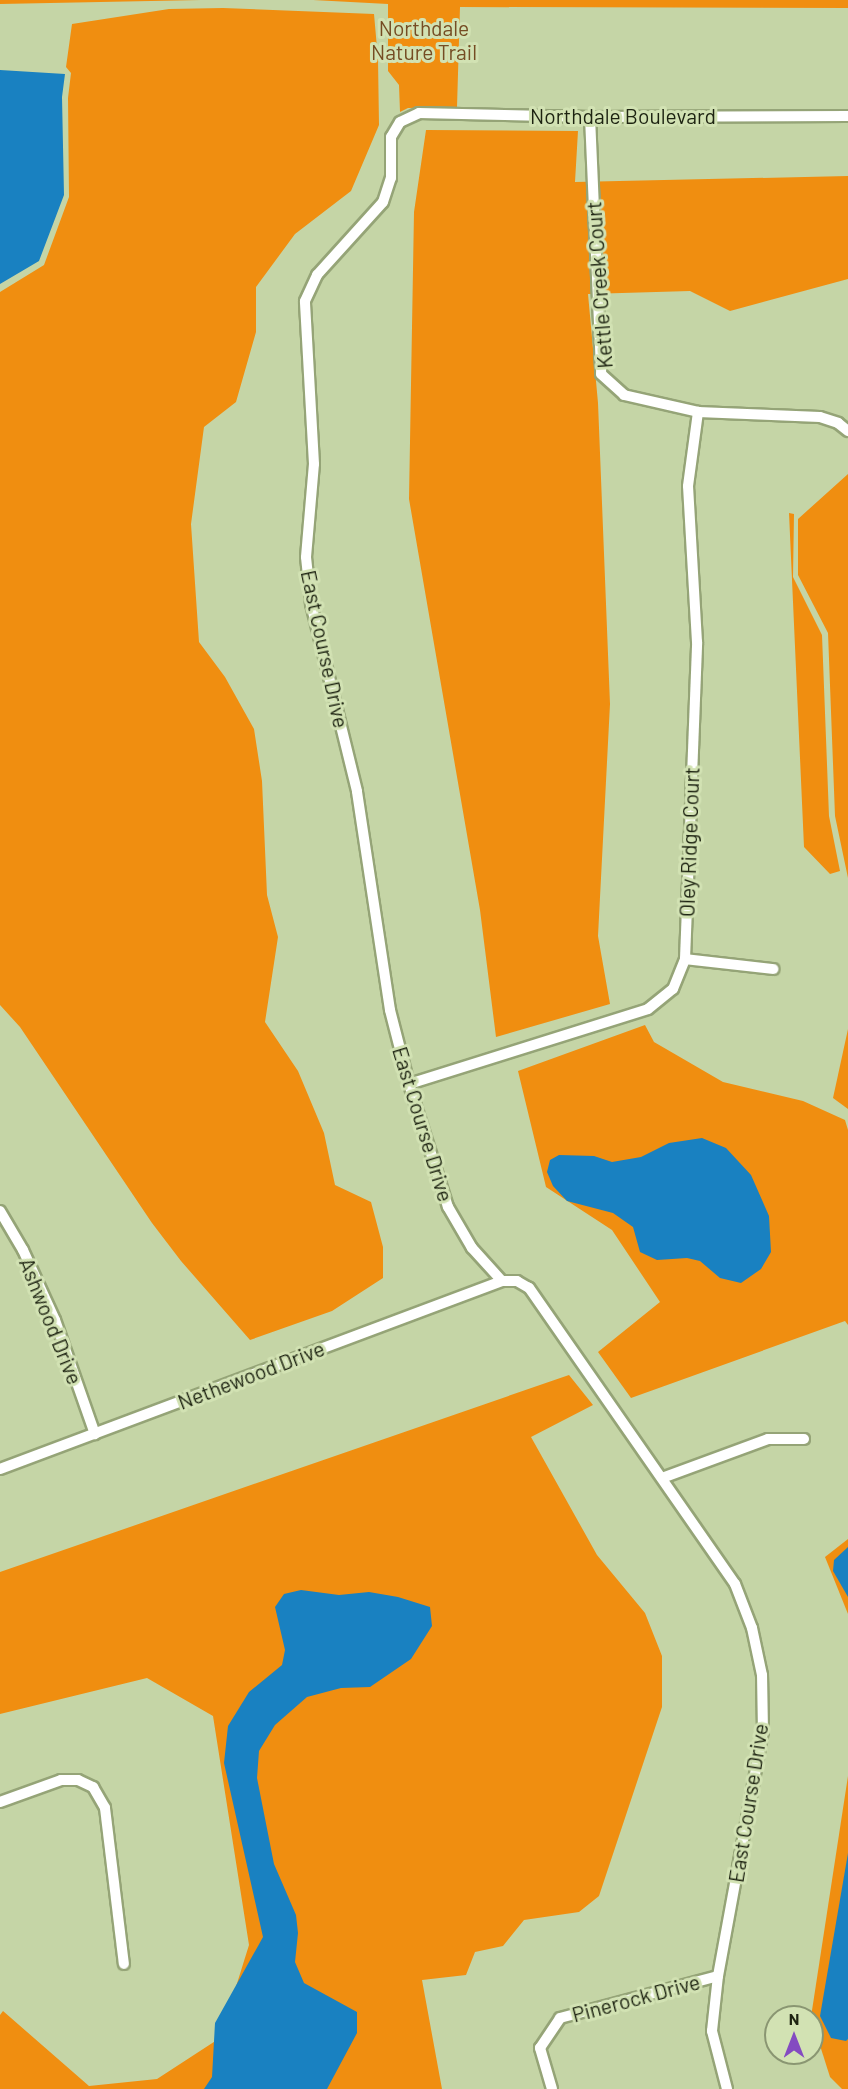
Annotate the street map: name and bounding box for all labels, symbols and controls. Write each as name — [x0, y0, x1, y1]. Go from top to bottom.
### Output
park label: Northdale Nature Trail — [371, 15, 477, 65]
street label: Northdale Boulevard — [530, 103, 716, 129]
street label: Kettle Creek Court — [581, 201, 617, 369]
street label: East Course Drive — [296, 568, 354, 730]
street label: Oley Ridge Court — [674, 767, 704, 917]
street label: East Course Drive — [387, 1044, 459, 1204]
street label: Ashwood Drive — [14, 1254, 88, 1388]
street label: Nethewood Drive — [174, 1335, 328, 1415]
street label: East Course Drive — [723, 1722, 773, 1884]
street label: Pinerock Drive — [569, 1969, 703, 2027]
north arrow — [764, 2005, 824, 2065]
text: N — [789, 2009, 799, 2028]

